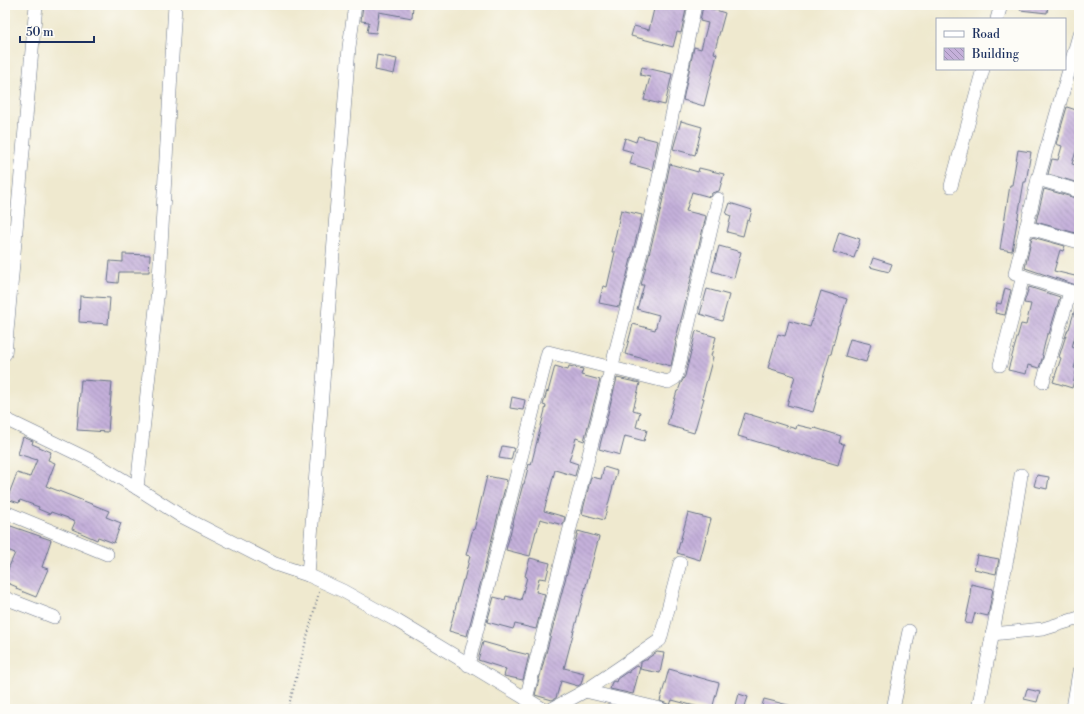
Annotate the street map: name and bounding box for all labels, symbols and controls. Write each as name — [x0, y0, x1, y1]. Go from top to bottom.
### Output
scale bar — [20, 18, 94, 44]
legend — [936, 18, 1066, 70]
text: 50 m — [26, 25, 54, 40]
text: Road — [972, 27, 1000, 42]
text: Building — [971, 47, 1020, 62]

